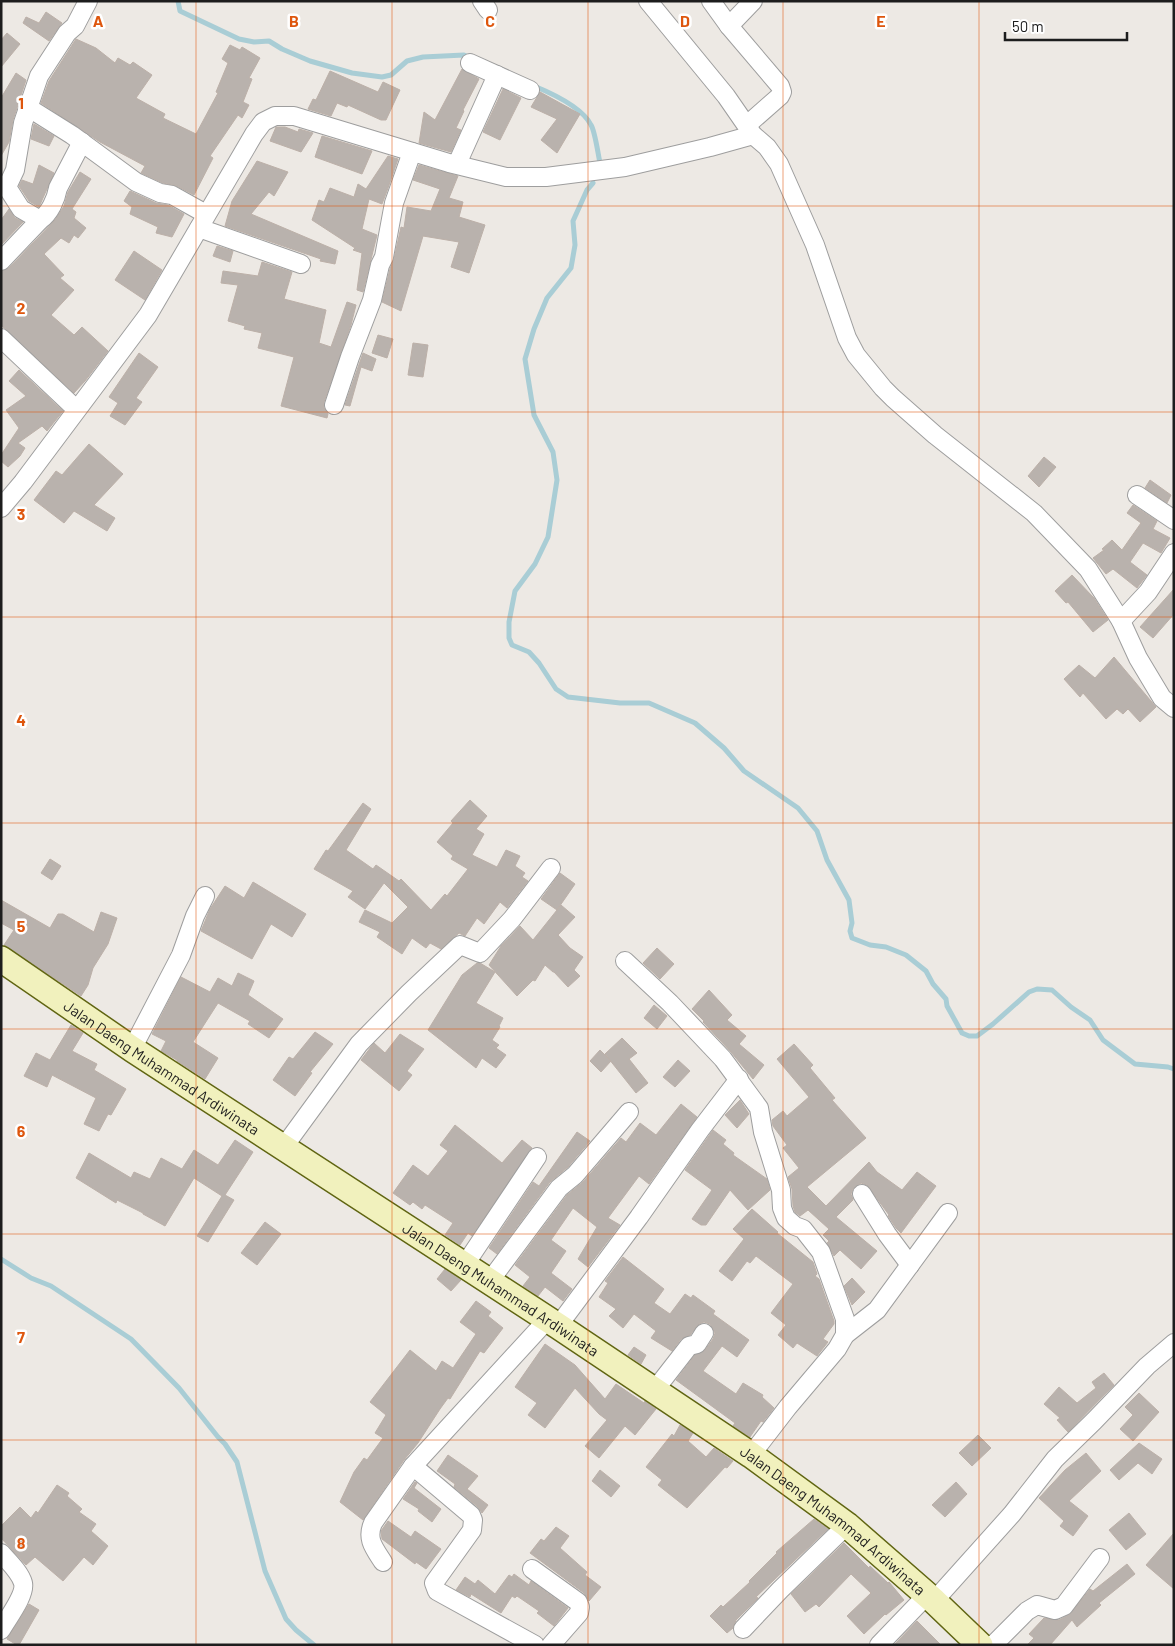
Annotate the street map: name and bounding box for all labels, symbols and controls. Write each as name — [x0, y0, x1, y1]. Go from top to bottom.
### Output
scale bar — [1005, 10, 1128, 42]
text: A — [93, 11, 104, 30]
text: B — [289, 11, 299, 30]
text: C — [485, 11, 495, 30]
text: D — [680, 11, 690, 30]
text: E — [876, 11, 886, 30]
text: 50 m — [1012, 17, 1044, 35]
text: 1 — [18, 93, 24, 112]
text: 2 — [17, 298, 26, 317]
text: 3 — [17, 504, 25, 523]
text: 4 — [16, 710, 26, 729]
text: 5 — [17, 916, 26, 935]
street label: Jalan Daeng Muhammad Ardiwinata — [61, 996, 263, 1139]
text: 6 — [17, 1121, 26, 1140]
street label: Jalan Daeng Muhammad Ardiwinata — [399, 1218, 602, 1360]
text: 7 — [17, 1327, 25, 1346]
street label: Jalan Daeng Muhammad Ardiwinata — [737, 1442, 929, 1598]
text: 8 — [17, 1533, 26, 1552]

